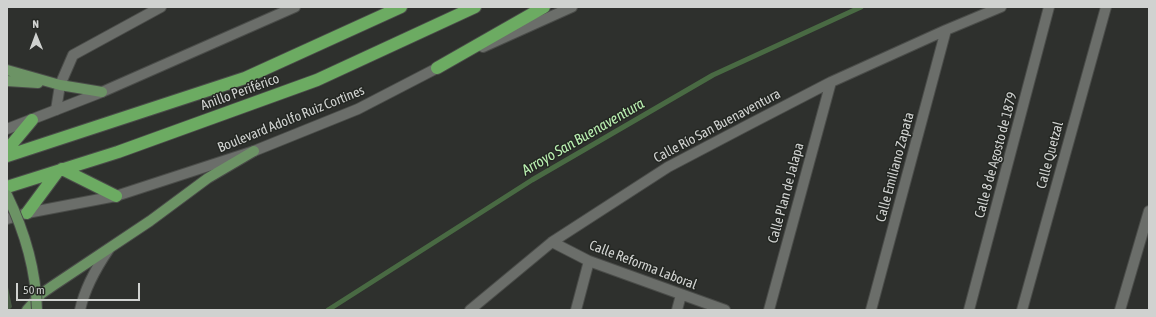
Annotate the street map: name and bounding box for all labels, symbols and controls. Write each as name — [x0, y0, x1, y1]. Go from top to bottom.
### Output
north arrow — [16, 16, 56, 56]
text: N — [32, 18, 39, 30]
street label: Anillo Periférico — [198, 70, 282, 114]
street label: Boulevard Adolfo Ruiz Cortines — [215, 82, 367, 156]
street label: Calle Río San Buenaventura — [651, 85, 783, 167]
street label: Calle 8 de Agosto de 1879 — [971, 90, 1021, 220]
water label: Arroyo San Buenaventura — [519, 95, 647, 179]
street label: Calle Emiliano Zapata — [872, 110, 918, 224]
street label: Calle Quetzal — [1033, 120, 1067, 190]
street label: Calle Plan de Jalapa — [765, 141, 807, 245]
street label: Calle Reforma Laboral — [587, 237, 699, 293]
scale bar — [18, 275, 142, 301]
text: 50 m — [23, 283, 45, 297]

